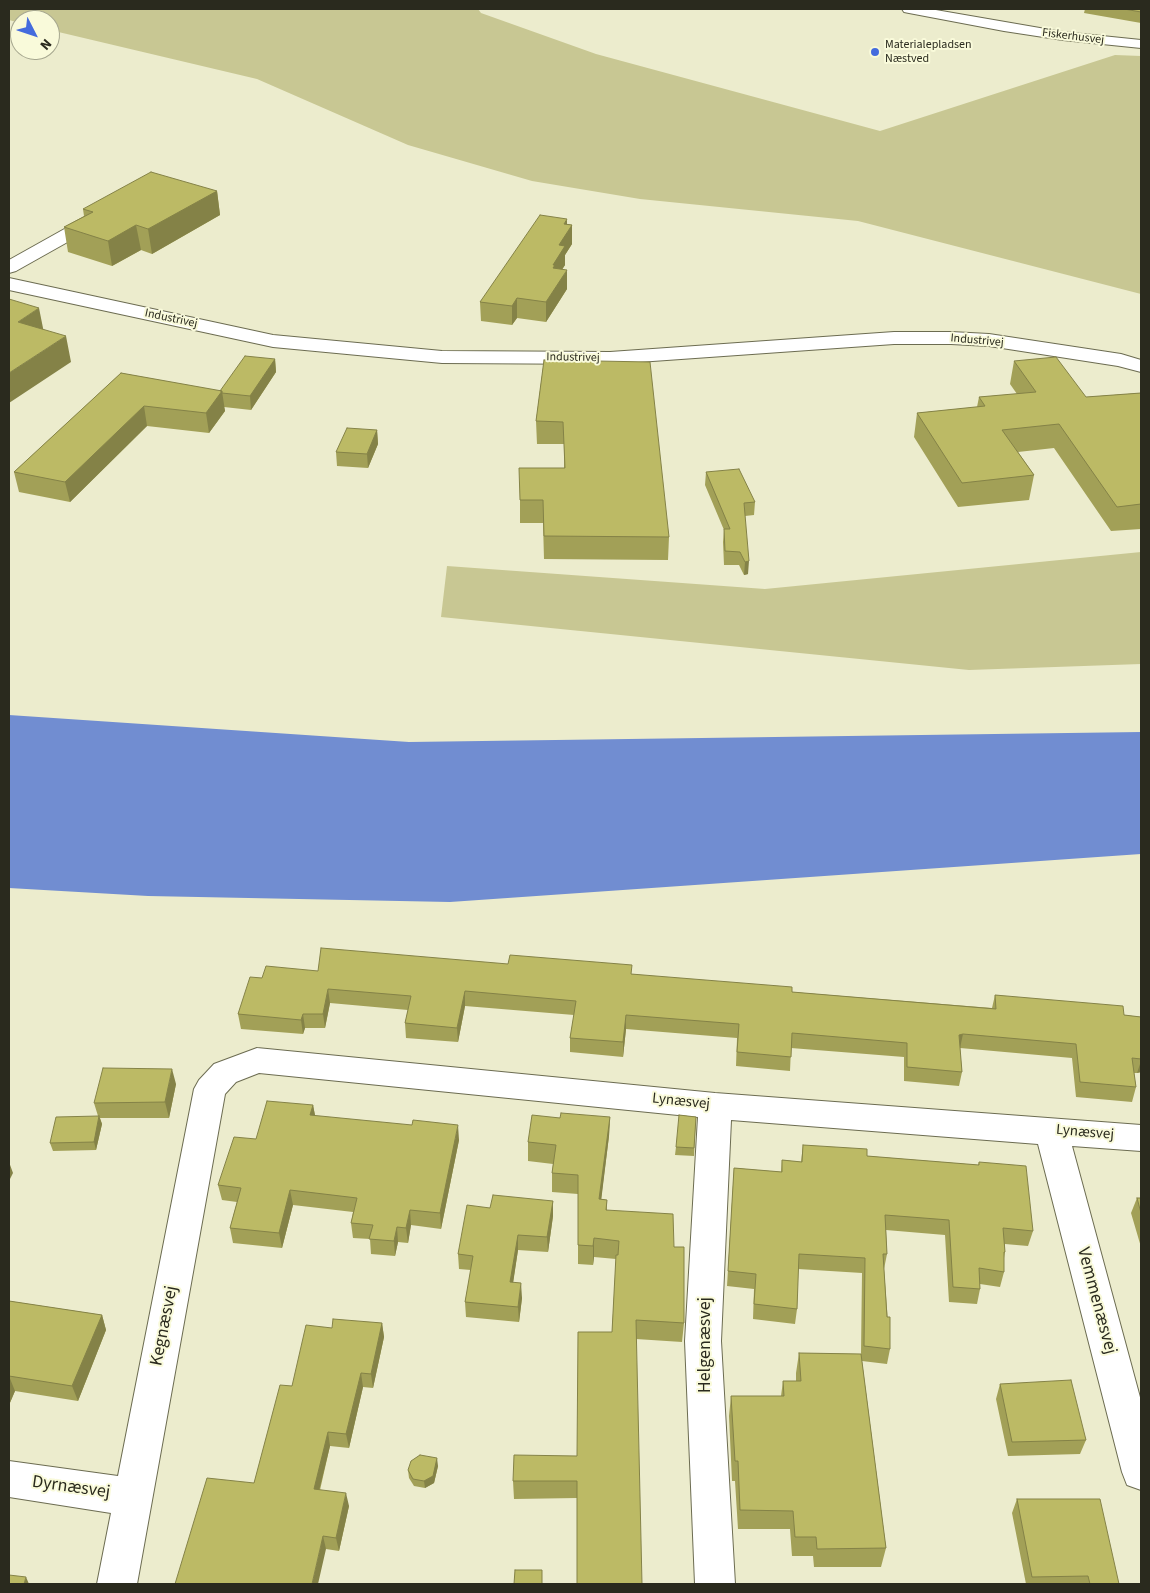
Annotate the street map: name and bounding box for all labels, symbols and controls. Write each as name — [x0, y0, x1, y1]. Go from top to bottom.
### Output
north arrow — [10, 10, 60, 60]
street label: Fiskerhusvej — [1041, 26, 1105, 48]
text: N — [35, 34, 56, 54]
place label: Materialepladsen Næstved — [885, 38, 972, 66]
marker: Materialepladsen Næstved — [869, 46, 881, 58]
street label: Industrivej — [143, 306, 199, 332]
street label: Industrivej — [950, 332, 1004, 350]
street label: Industrivej — [546, 350, 600, 366]
street label: Lynæsvej — [651, 1090, 711, 1114]
street label: Lynæsvej — [1055, 1122, 1115, 1144]
street label: Vemmenæsvej — [1071, 1245, 1121, 1357]
street label: Kegnæsvej — [147, 1284, 183, 1368]
street label: Helgenæsvej — [695, 1297, 717, 1393]
street label: Dyrnæsvej — [30, 1472, 112, 1504]

